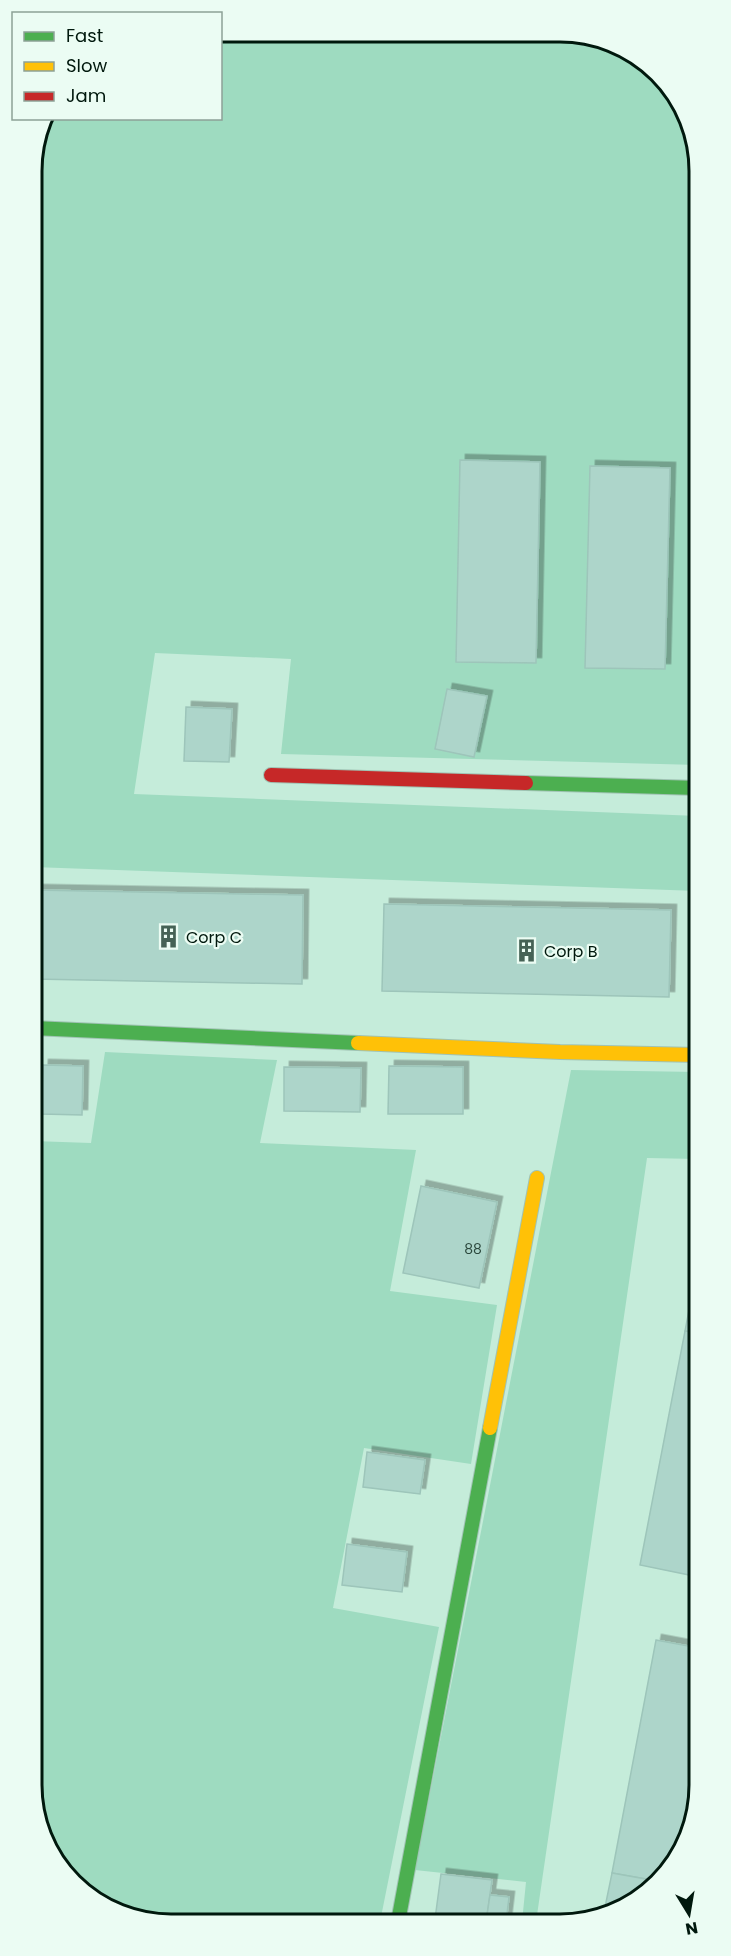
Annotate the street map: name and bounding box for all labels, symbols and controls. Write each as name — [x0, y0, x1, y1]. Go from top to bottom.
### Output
legend — [12, 12, 222, 120]
text: Fast — [66, 23, 103, 48]
text: Slow — [66, 53, 108, 78]
text: Jam — [66, 83, 106, 108]
building icon: Corp C — [155, 924, 181, 950]
place label: Corp C — [186, 926, 242, 949]
building icon: Corp B — [513, 938, 539, 964]
place label: Corp B — [544, 940, 598, 963]
house number: 88 — [464, 1239, 482, 1259]
north arrow — [659, 1884, 719, 1944]
text: N — [684, 1916, 700, 1941]

